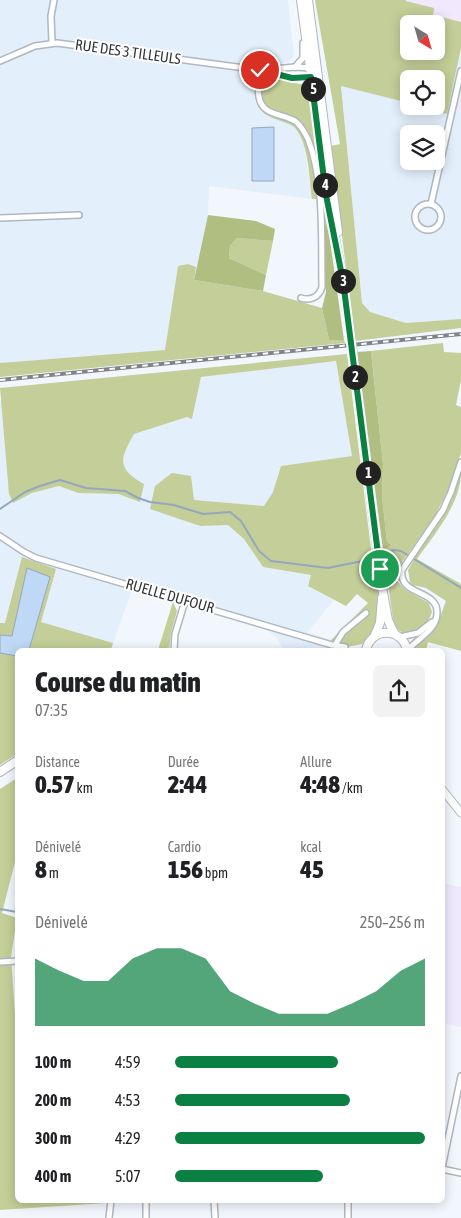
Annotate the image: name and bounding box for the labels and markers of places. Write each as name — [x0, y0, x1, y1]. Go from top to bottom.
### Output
pin — [239, 49, 281, 91]
pin: 5 — [300, 76, 326, 102]
pin: 4 — [312, 172, 338, 198]
pin: 3 — [330, 268, 356, 294]
pin: 2 — [342, 364, 368, 390]
pin: 1 — [356, 460, 380, 486]
pin — [359, 548, 401, 590]

